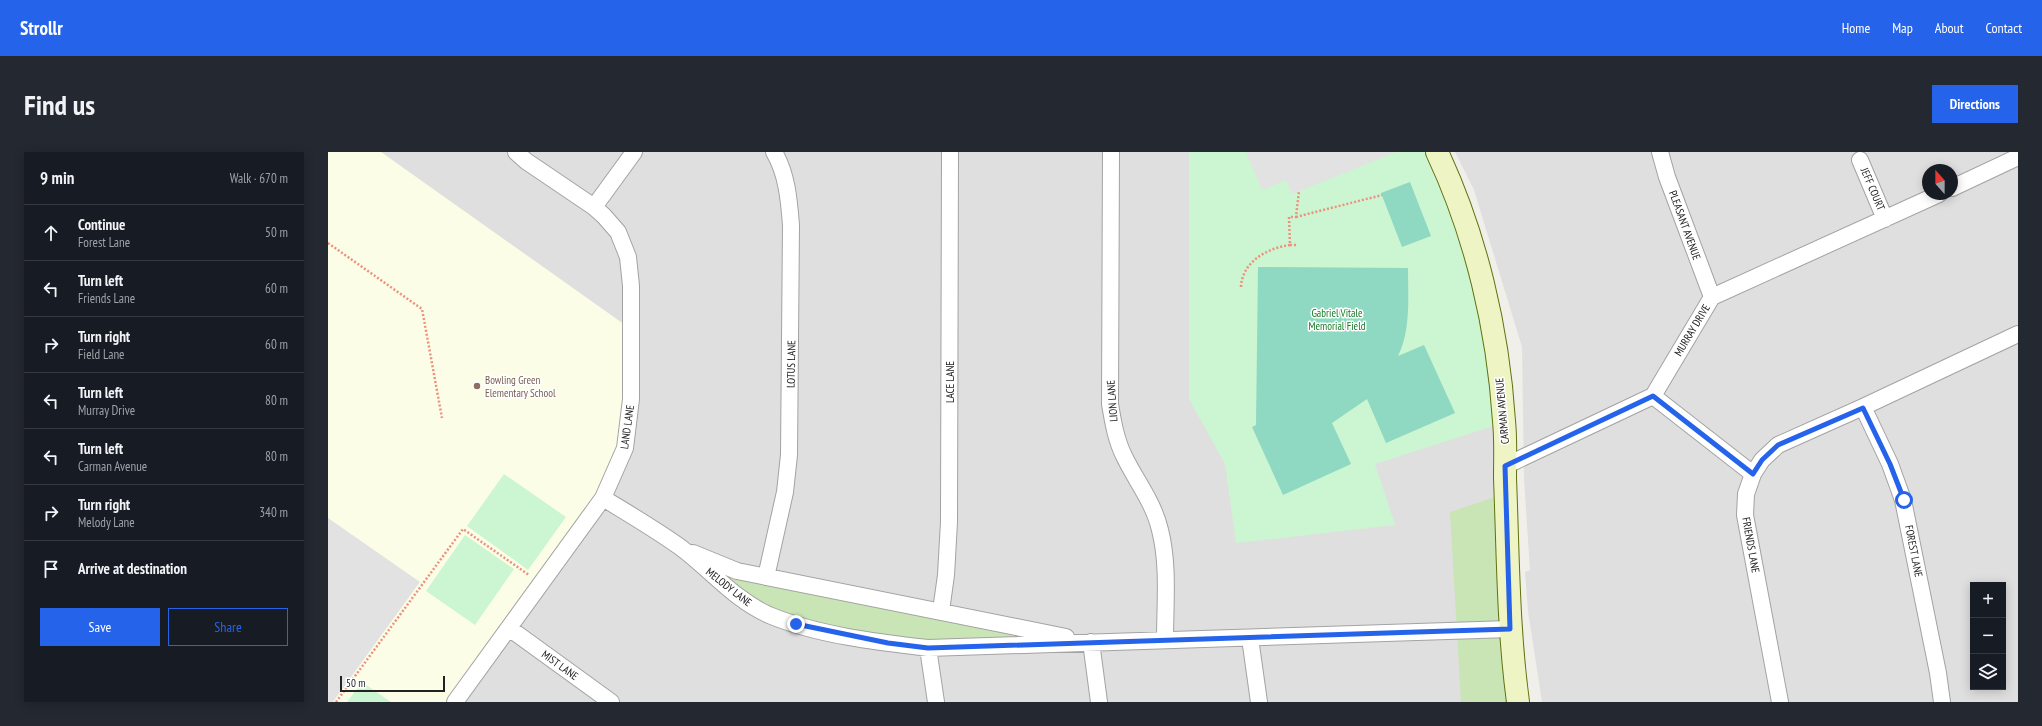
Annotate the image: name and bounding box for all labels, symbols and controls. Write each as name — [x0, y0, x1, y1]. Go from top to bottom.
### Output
text: Strollr — [20, 16, 63, 40]
text: Home — [1842, 19, 1870, 37]
text: Map — [1892, 19, 1913, 37]
text: About — [1935, 19, 1964, 37]
text: Contact — [1986, 19, 2022, 37]
button: Directions — [1932, 85, 2018, 123]
text: Find us — [24, 86, 95, 123]
north arrow — [1922, 164, 1958, 200]
street label: JEFF COURT — [1857, 165, 1888, 213]
text: 9 min — [40, 167, 74, 189]
text: Walk · 670 m — [230, 170, 288, 187]
street label: PLEASANT AVENUE — [1666, 188, 1704, 262]
text: Continue — [78, 215, 125, 234]
icon: ahead — [40, 222, 62, 244]
text: 50 m — [265, 224, 288, 241]
text: Forest Lane — [78, 234, 130, 251]
text: Turn left — [78, 271, 123, 290]
icon: left — [40, 278, 62, 300]
text: 60 m — [265, 280, 288, 297]
text: Friends Lane — [78, 290, 135, 307]
street label: MURRAY DRIVE — [1671, 301, 1713, 359]
park label: Gabriel Vitale Memorial Field — [1309, 306, 1366, 333]
text: Turn right — [78, 327, 130, 346]
icon: right — [40, 334, 62, 356]
text: 60 m — [265, 336, 288, 353]
street label: LOTUS LANE — [784, 340, 798, 388]
text: Field Lane — [78, 346, 124, 363]
street label: LACE LANE — [943, 361, 957, 403]
place label: Bowling Green Elementary School — [485, 373, 556, 400]
street label: CARMAN AVENUE — [1492, 377, 1512, 445]
street label: LION LANE — [1104, 379, 1120, 422]
marker: Bowling Green Elementary School — [472, 381, 482, 391]
text: Turn left — [78, 383, 123, 402]
icon: left — [40, 390, 62, 412]
text: 80 m — [265, 392, 288, 409]
text: Murray Drive — [78, 402, 135, 419]
street label: LAND LANE — [617, 404, 637, 450]
text: Turn left — [78, 439, 123, 458]
icon: left — [40, 446, 62, 468]
text: 80 m — [265, 448, 288, 465]
text: Carman Avenue — [78, 458, 147, 475]
route start — [1895, 491, 1913, 509]
text: Turn right — [78, 495, 130, 514]
icon: right — [40, 502, 62, 524]
text: 340 m — [259, 504, 288, 521]
text: Melody Lane — [78, 514, 135, 531]
street label: FRIENDS LANE — [1739, 516, 1763, 574]
street label: FOREST LANE — [1902, 524, 1926, 578]
icon: arrive — [40, 558, 62, 580]
text: Arrive at destination — [78, 559, 187, 578]
street label: MELODY LANE — [703, 565, 755, 610]
map controls — [1970, 582, 2006, 690]
button: + — [1970, 582, 2006, 618]
button: Save — [40, 608, 160, 646]
button: Share — [168, 608, 288, 646]
route end — [787, 615, 805, 633]
button: − — [1970, 618, 2006, 654]
street label: MIST LANE — [539, 647, 581, 683]
button: layers — [1970, 654, 2006, 690]
scale bar — [340, 674, 445, 693]
text: 50 m — [346, 676, 365, 690]

